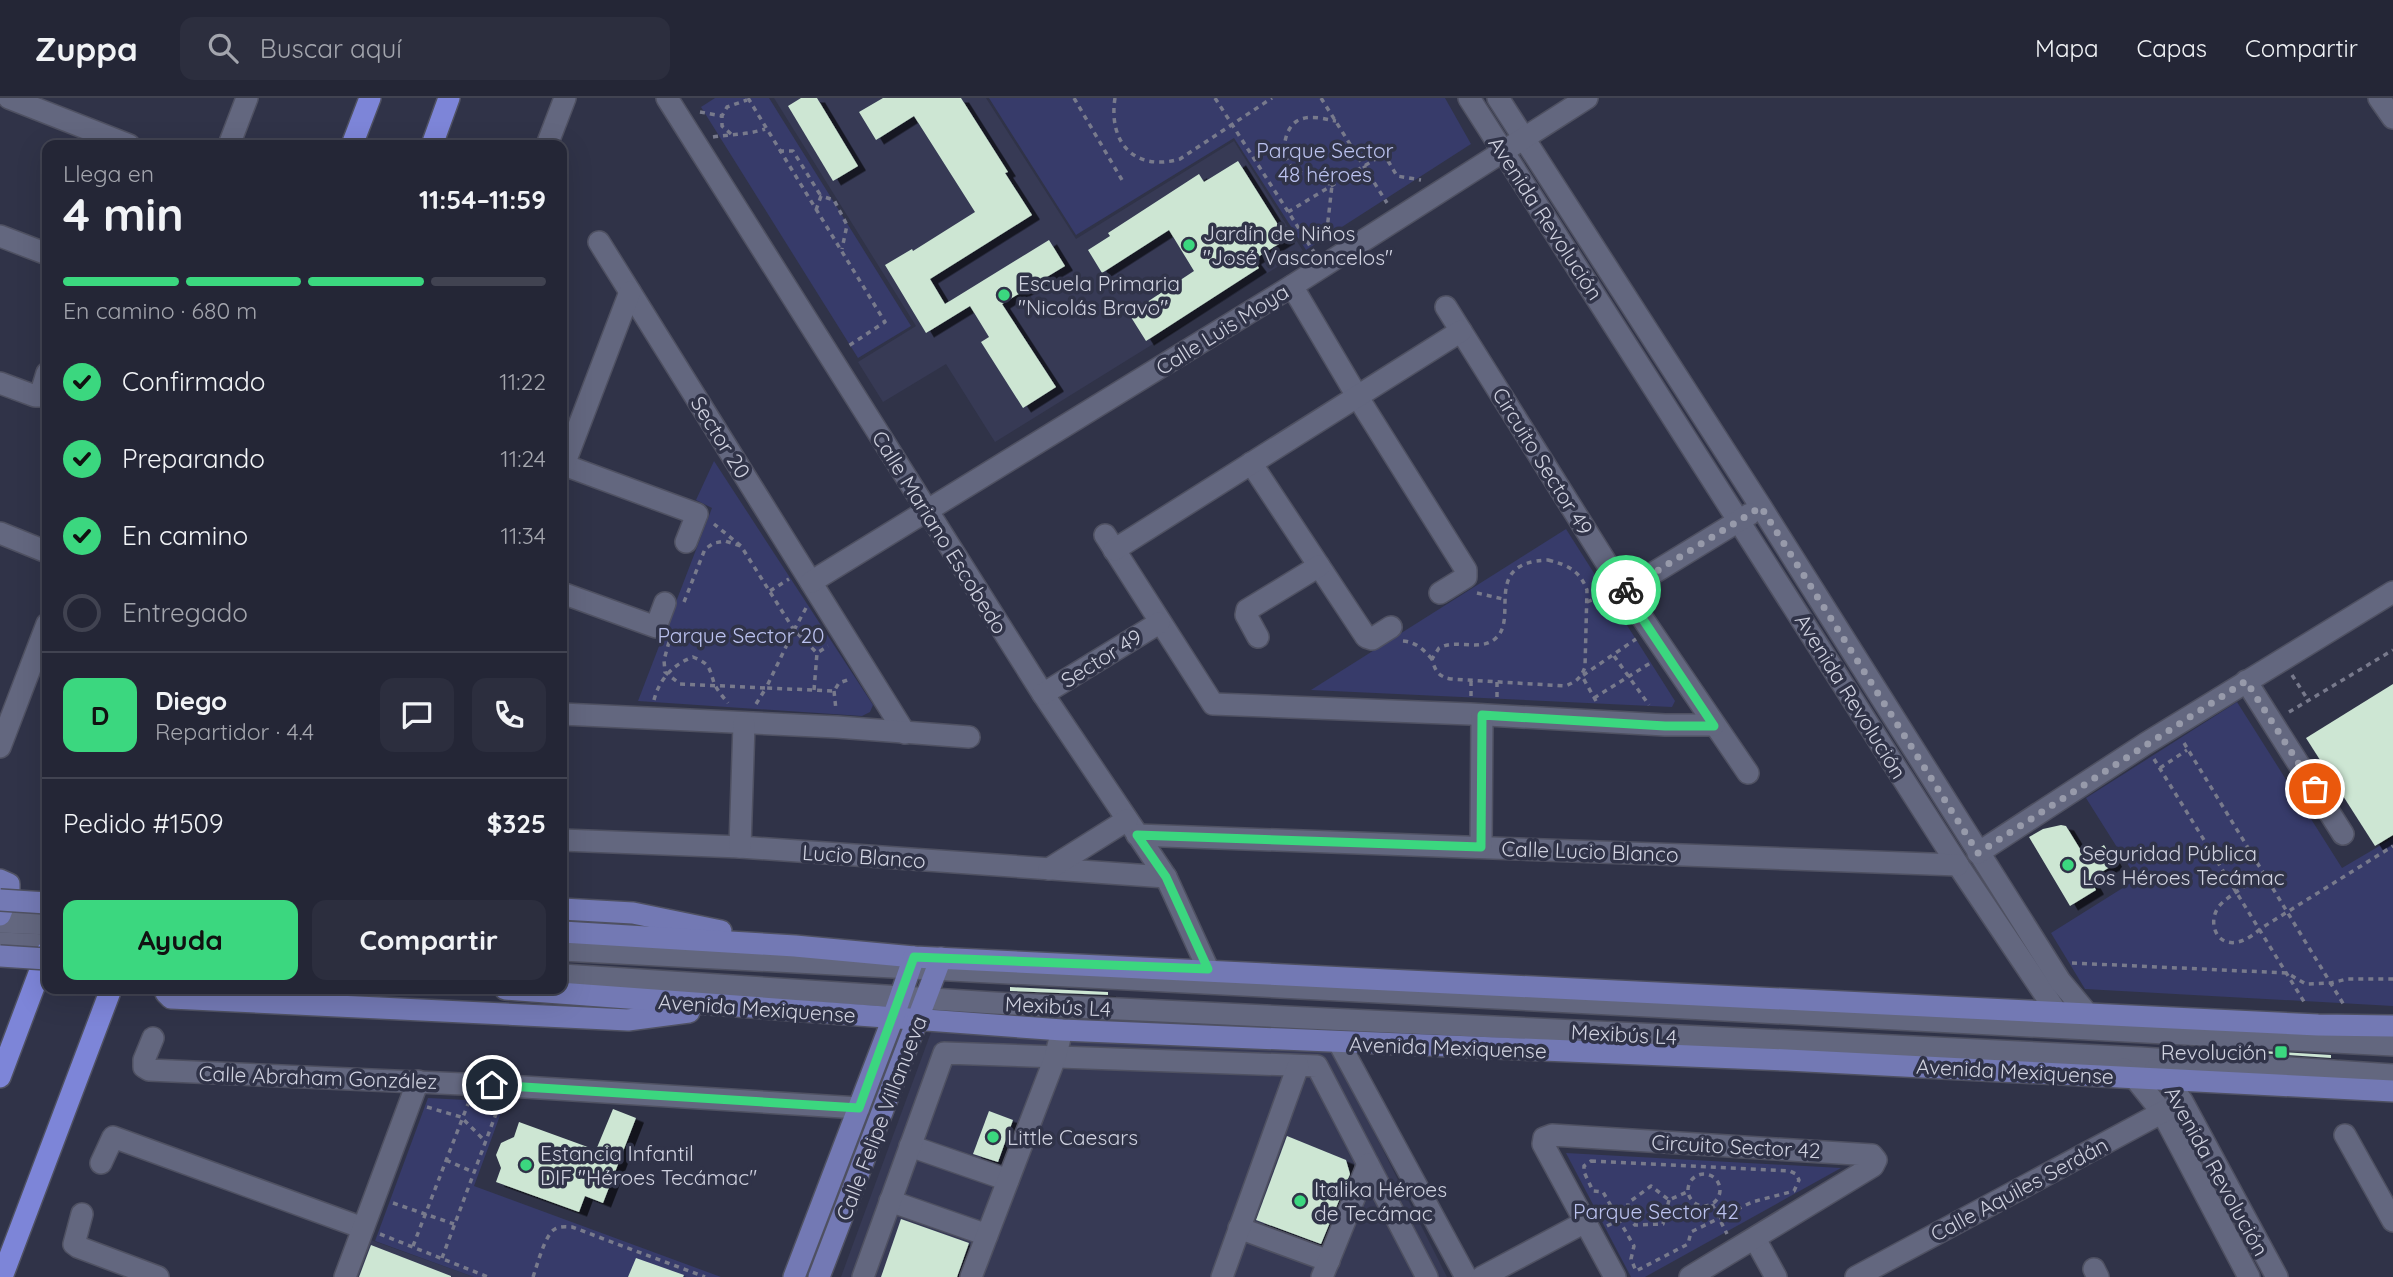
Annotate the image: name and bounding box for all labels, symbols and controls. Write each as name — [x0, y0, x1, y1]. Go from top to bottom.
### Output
search box — [180, 17, 670, 80]
text: Zuppa — [35, 28, 138, 69]
icon: search — [204, 29, 242, 67]
text: Buscar aquí — [260, 32, 402, 65]
text: Mapa — [2035, 33, 2099, 63]
text: Capas — [2137, 33, 2207, 63]
text: Compartir — [2245, 33, 2358, 63]
street label: Avenida Revolución — [1483, 131, 1609, 305]
park label: Parque Sector 48 héroes — [1256, 137, 1394, 187]
text: Llega en — [63, 159, 154, 188]
text: 11:54–11:59 — [419, 183, 546, 216]
text: 4 min — [63, 185, 184, 243]
place label: Jardín de Niños "José Vasconcelos" — [1203, 220, 1393, 270]
marker: Jardín de Niños "José Vasconcelos" — [1181, 237, 1197, 253]
place label: Escuela Primaria "Nicolás Bravo" — [1018, 270, 1180, 320]
street label: Calle Luis Moya — [1151, 278, 1293, 380]
marker: Escuela Primaria "Nicolás Bravo" — [996, 287, 1012, 303]
text: En camino · 680 m — [63, 296, 257, 325]
icon: check — [63, 363, 101, 401]
text: Confirmado — [122, 365, 266, 398]
text: 11:22 — [499, 367, 546, 396]
street label: Circuito Sector 49 — [1487, 382, 1599, 540]
street label: Sector 20 — [686, 391, 756, 483]
street label: Calle Mariano Escobedo — [867, 426, 1013, 638]
icon: check — [63, 440, 101, 478]
text: Preparando — [122, 442, 265, 475]
text: 11:24 — [500, 444, 546, 473]
icon: check — [63, 517, 101, 555]
text: En camino — [122, 519, 248, 552]
text: 11:34 — [501, 521, 546, 550]
courier — [1591, 555, 1661, 625]
icon: bike — [1607, 571, 1645, 609]
text: Entregado — [122, 596, 248, 629]
street label: Avenida Revolución — [1790, 609, 1912, 783]
park label: Parque Sector 20 — [657, 622, 825, 648]
street label: Sector 49 — [1056, 623, 1146, 693]
button: chat — [380, 678, 454, 752]
button: phone — [472, 678, 546, 752]
text: Diego — [155, 684, 227, 717]
text: D — [91, 699, 109, 732]
text: Repartidor · 4.4 — [155, 717, 314, 746]
pin — [2285, 759, 2345, 819]
icon: bag — [2296, 770, 2334, 808]
text: Pedido #1509 — [63, 807, 224, 840]
text: $325 — [487, 807, 546, 840]
street label: Calle Lucio Blanco — [1501, 835, 1679, 867]
street label: Lucio Blanco — [801, 839, 927, 873]
place label: Seguridad Pública Los Héroes Tecámac — [2082, 840, 2285, 890]
marker: Seguridad Pública Los Héroes Tecámac — [2060, 857, 2076, 873]
button: Ayuda — [63, 900, 298, 980]
button: Compartir — [312, 900, 546, 980]
street label: Avenida Mexiquense — [657, 988, 857, 1028]
street label: Mexibús L4 — [1004, 990, 1112, 1022]
street label: Calle Felipe Villanueva — [830, 1012, 932, 1224]
street label: Mexibús L4 — [1570, 1018, 1678, 1050]
street label: Avenida Mexiquense — [1349, 1031, 1547, 1063]
place label: Revolución — [2161, 1039, 2267, 1065]
marker: Revolución — [2273, 1044, 2289, 1060]
street label: Avenida Mexiquense — [1916, 1053, 2114, 1089]
pin — [462, 1055, 522, 1115]
street label: Calle Abraham González — [198, 1060, 438, 1094]
icon: home — [473, 1066, 511, 1104]
street label: Avenida Revolución — [2160, 1082, 2274, 1260]
place label: Little Caesars — [1007, 1124, 1138, 1150]
marker: Little Caesars — [985, 1129, 1001, 1145]
street label: Circuito Sector 42 — [1651, 1129, 1821, 1163]
street label: Calle Aquiles Serdán — [1926, 1131, 2112, 1247]
place label: Estancia Infantil DIF "Héroes Tecámac" — [540, 1140, 757, 1190]
marker: Estancia Infantil DIF "Héroes Tecámac" — [518, 1157, 534, 1173]
place label: Italika Héroes de Tecámac — [1314, 1176, 1447, 1226]
marker: Italika Héroes de Tecámac — [1292, 1193, 1308, 1209]
park label: Parque Sector 42 — [1573, 1198, 1739, 1224]

